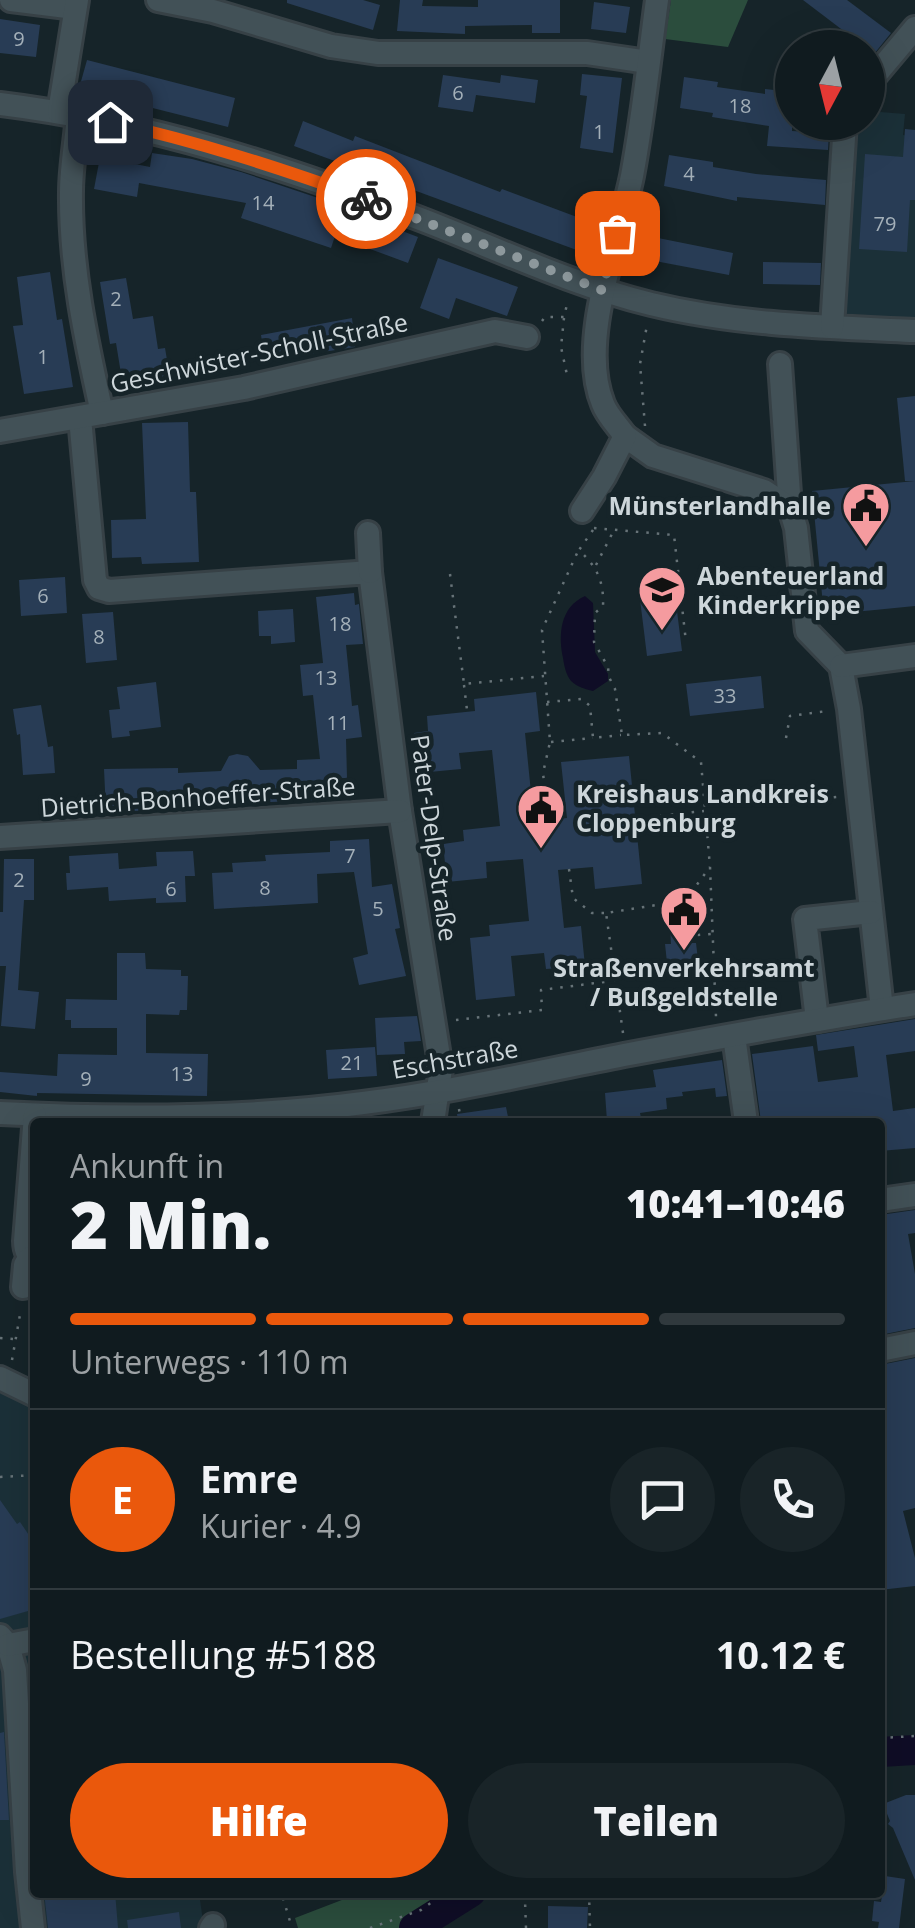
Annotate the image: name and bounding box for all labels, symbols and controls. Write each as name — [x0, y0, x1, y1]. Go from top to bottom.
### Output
house number: 9 — [13, 25, 25, 52]
north arrow — [775, 30, 885, 140]
map controls — [775, 30, 885, 140]
house number: 6 — [452, 79, 464, 106]
pin — [68, 80, 153, 165]
house number: 18 — [729, 92, 751, 119]
icon: home — [83, 95, 138, 150]
house number: 1 — [593, 118, 605, 145]
courier — [316, 149, 416, 249]
house number: 4 — [683, 160, 695, 187]
icon: bike — [339, 172, 394, 227]
house number: 14 — [252, 189, 275, 216]
pin — [575, 191, 660, 276]
icon: bag — [590, 206, 645, 261]
house number: 79 — [874, 210, 896, 237]
house number: 2 — [110, 285, 122, 312]
street label: Geschwister-Scholl-Straße — [107, 304, 411, 400]
house number: 1 — [37, 343, 49, 370]
public building icon: Münsterlandhalle — [840, 480, 892, 548]
place label: Münsterlandhalle — [609, 488, 831, 522]
place label: Abenteuerland Kinderkrippe — [697, 558, 884, 621]
school or university icon: Abenteuerland Kinderkrippe — [636, 564, 688, 632]
house number: 6 — [37, 582, 49, 609]
house number: 18 — [329, 610, 351, 637]
house number: 8 — [93, 623, 105, 650]
house number: 13 — [315, 664, 337, 691]
house number: 33 — [714, 682, 736, 709]
house number: 11 — [327, 709, 349, 736]
street label: Pater-Delp-Straße — [404, 732, 466, 943]
street label: Dietrich-Bonhoeffer-Straße — [39, 768, 357, 824]
place label: Kreishaus Landkreis Cloppenburg — [576, 776, 829, 839]
public building icon: Kreishaus Landkreis Cloppenburg — [515, 782, 567, 850]
house number: 7 — [344, 842, 356, 869]
house number: 2 — [13, 866, 25, 893]
house number: 8 — [259, 874, 271, 901]
house number: 6 — [165, 875, 177, 902]
public building icon: Straßenverkehrsamt / Bußgeldstelle — [658, 884, 710, 952]
house number: 5 — [372, 895, 384, 922]
place label: Straßenverkehrsamt / Bußgeldstelle — [553, 950, 815, 1013]
street label: Eschstraße — [389, 1030, 521, 1086]
house number: 21 — [341, 1049, 363, 1076]
house number: 13 — [171, 1060, 193, 1087]
house number: 9 — [80, 1065, 92, 1092]
text: Ankunft in — [70, 1144, 224, 1187]
text: 10:41–10:46 — [626, 1177, 845, 1229]
text: 2 Min. — [70, 1180, 271, 1268]
text: Unterwegs · 110 m — [70, 1340, 349, 1383]
button: chat — [610, 1447, 715, 1552]
button: phone — [740, 1447, 845, 1552]
text: Emre — [200, 1452, 298, 1504]
text: E — [112, 1473, 133, 1525]
text: Kurier · 4.9 — [200, 1504, 361, 1547]
text: Bestellung #5188 — [70, 1628, 377, 1680]
text: 10.12 € — [716, 1628, 845, 1680]
button: Hilfe — [70, 1763, 448, 1878]
button: Teilen — [468, 1763, 845, 1878]

